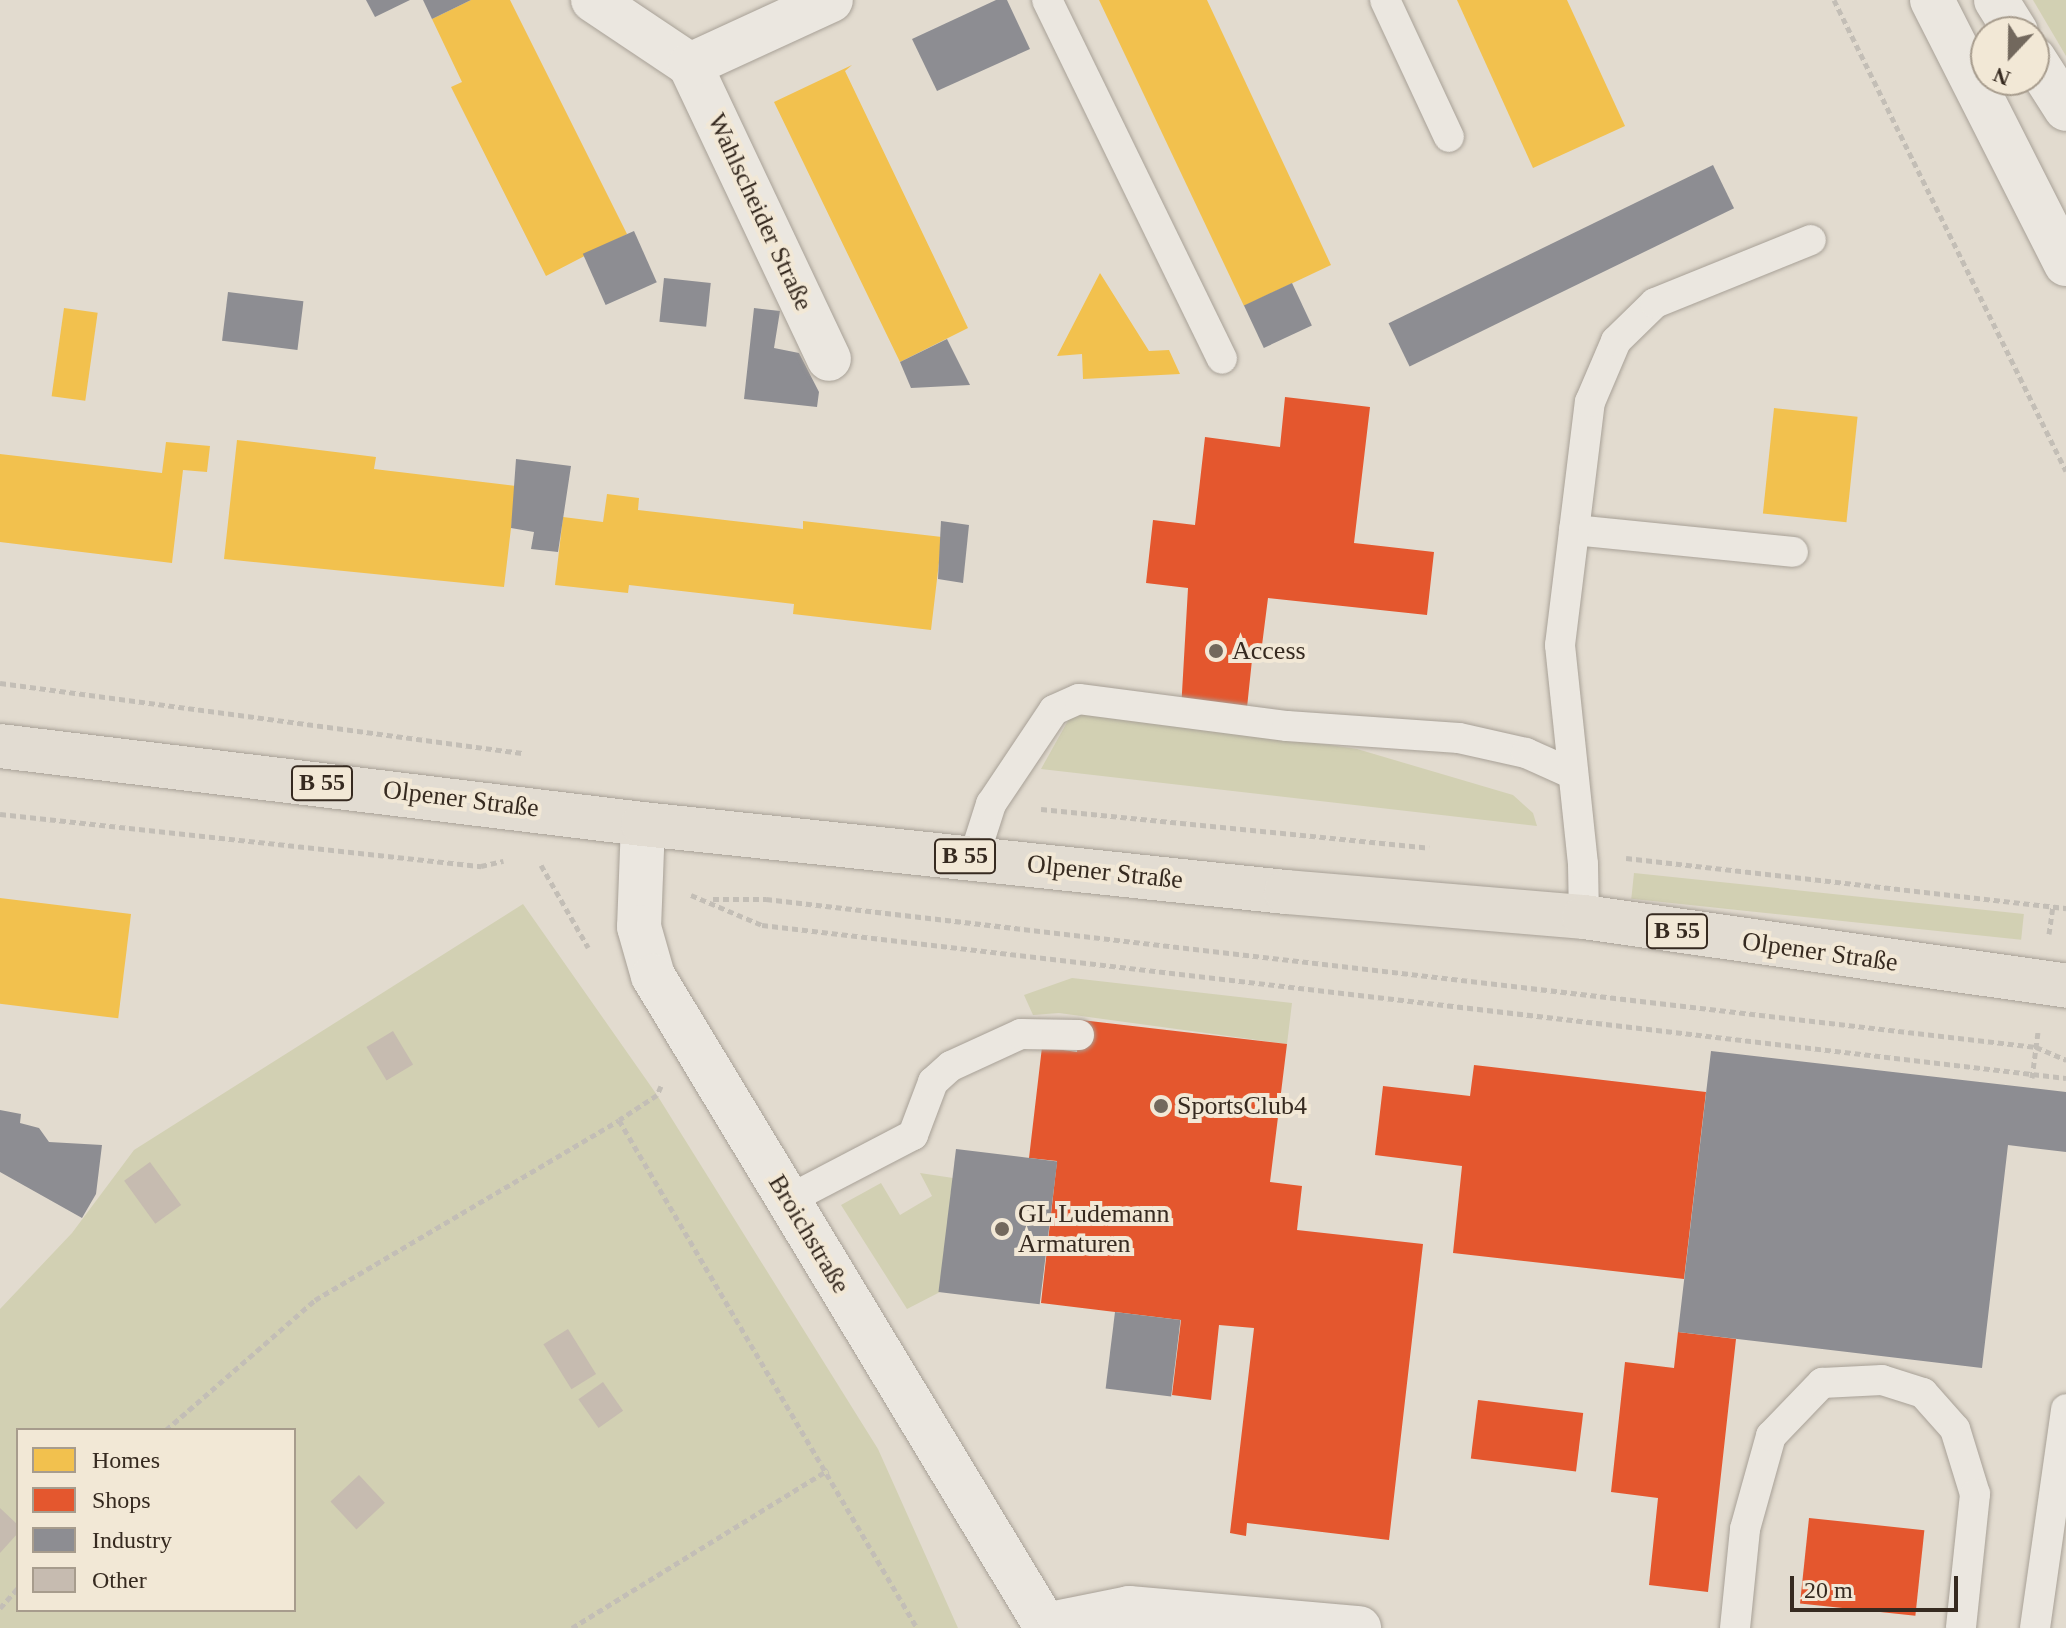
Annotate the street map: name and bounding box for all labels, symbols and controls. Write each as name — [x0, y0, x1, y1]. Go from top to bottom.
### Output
north arrow — [1970, 16, 2050, 96]
text: N — [1990, 62, 2014, 91]
street label: Wahlscheider Straße — [701, 109, 819, 315]
place label: Access — [1232, 635, 1306, 667]
marker: Access — [1207, 642, 1225, 660]
road number: B 55 — [290, 763, 354, 803]
street label: Olpener Straße — [381, 774, 541, 824]
road number: B 55 — [933, 836, 997, 876]
street label: Olpener Straße — [1025, 848, 1185, 896]
road number: B 55 — [1645, 911, 1709, 951]
street label: Olpener Straße — [1740, 926, 1900, 978]
place label: SportsClub4 — [1177, 1090, 1307, 1122]
marker: SportsClub4 — [1152, 1097, 1170, 1115]
street label: Broichstraße — [761, 1169, 857, 1299]
place label: GL Ludemann Armaturen — [1018, 1198, 1170, 1260]
marker: GL Ludemann Armaturen — [993, 1220, 1011, 1238]
legend — [16, 1428, 296, 1612]
text: Homes — [92, 1447, 160, 1473]
text: Shops — [92, 1487, 151, 1513]
text: Industry — [92, 1527, 172, 1553]
scale bar — [1794, 1560, 1962, 1610]
text: Other — [92, 1567, 147, 1593]
text: 20 m — [1804, 1577, 1853, 1603]

